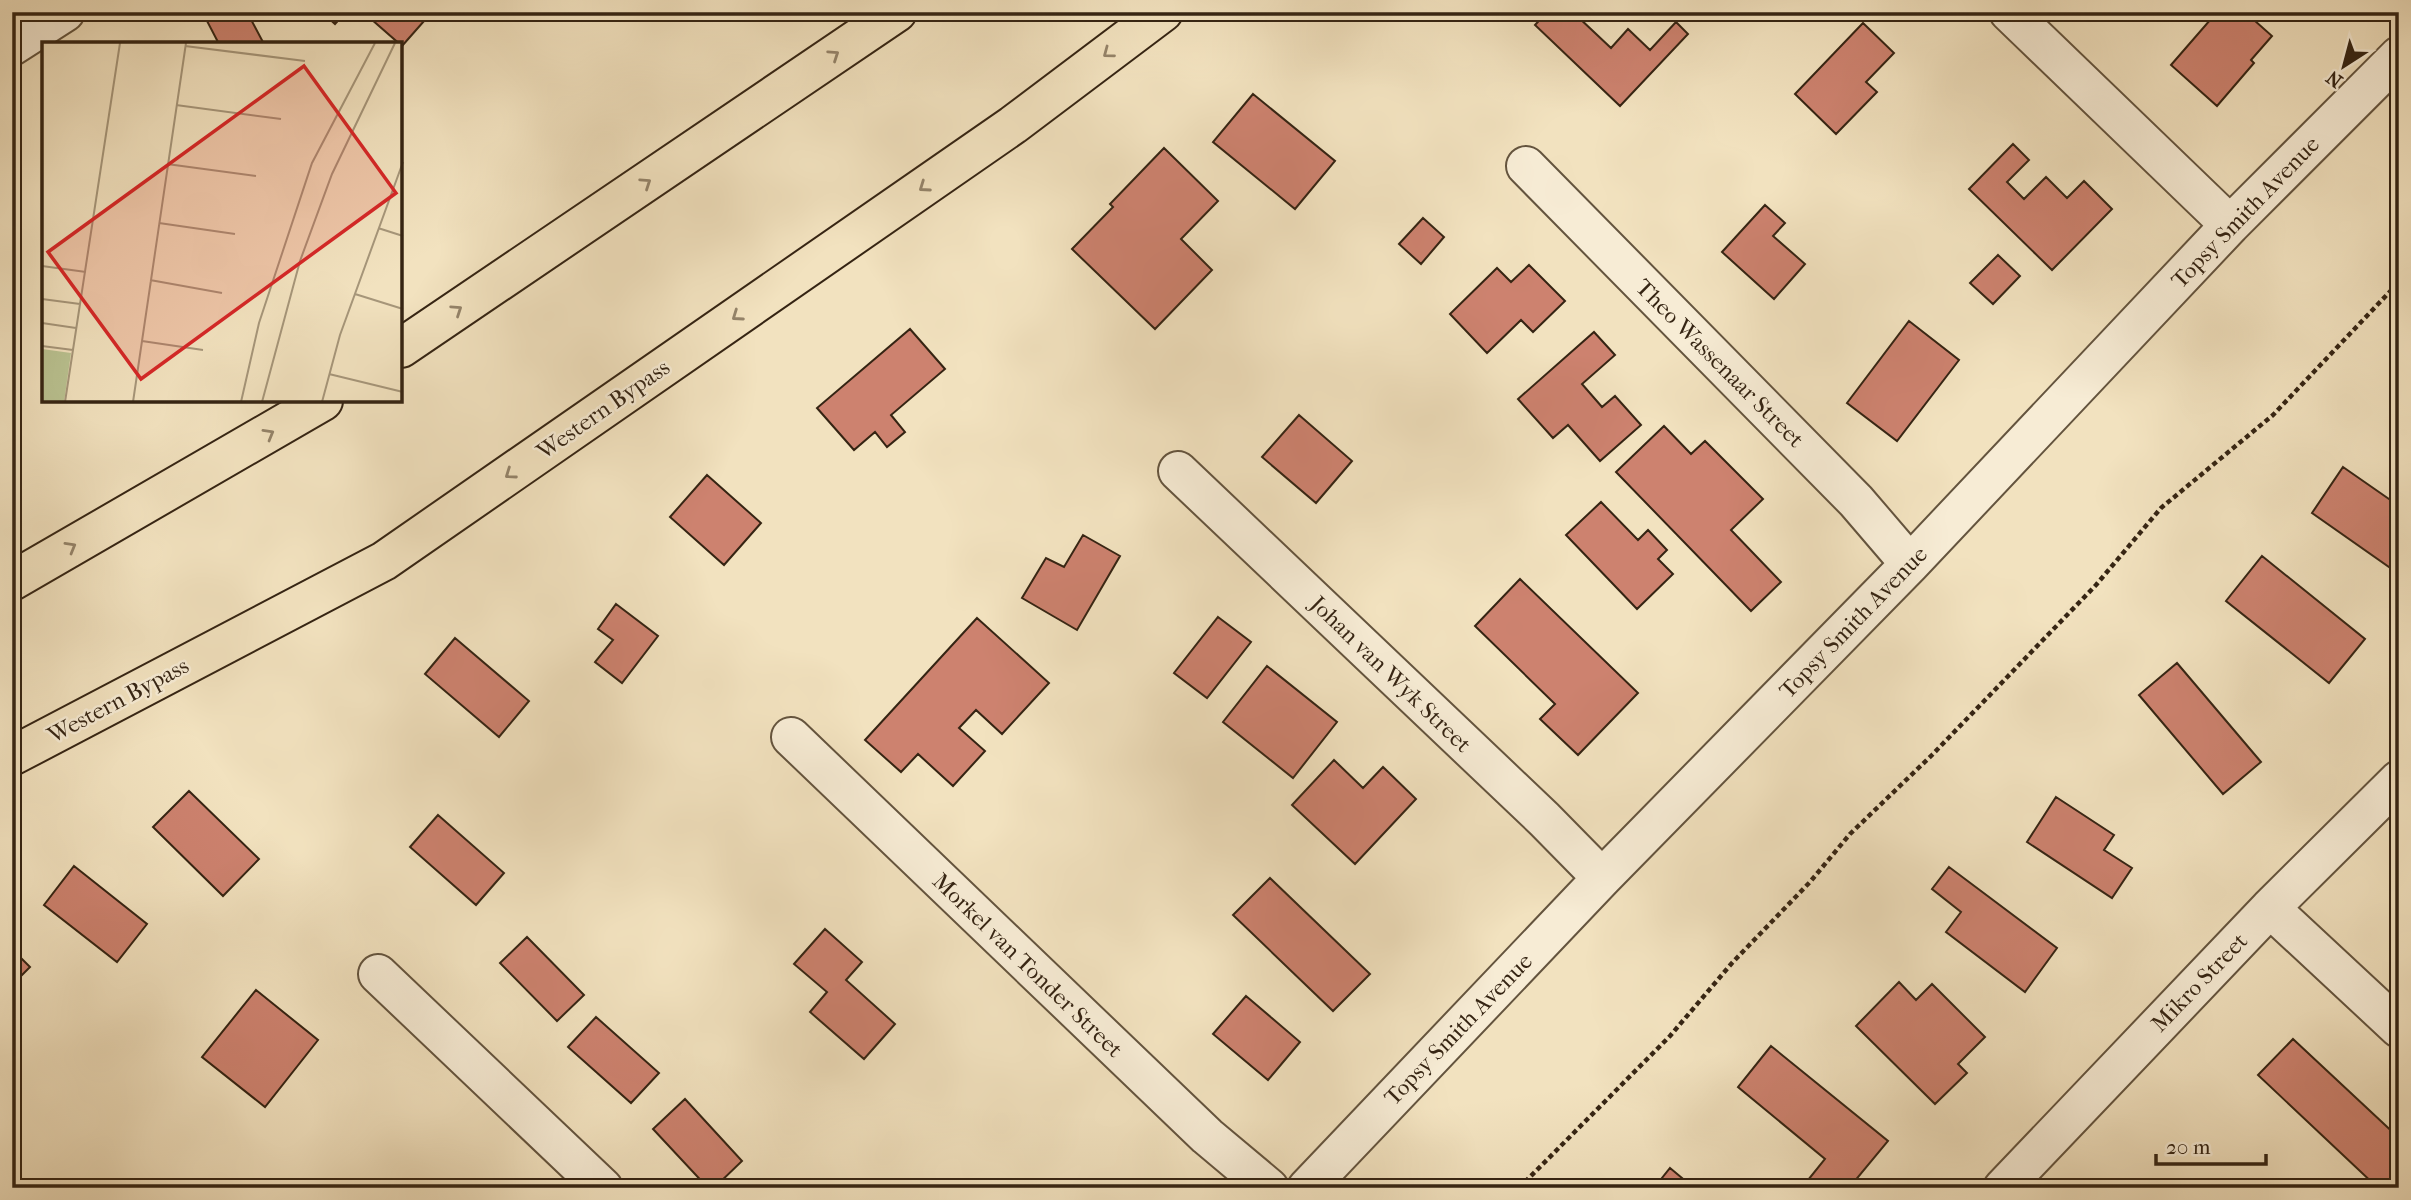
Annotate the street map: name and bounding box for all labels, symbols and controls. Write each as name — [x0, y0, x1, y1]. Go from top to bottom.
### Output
north arrow — [2310, 32, 2380, 102]
inset map — [42, 42, 402, 402]
one-way arrow — [1103, 45, 1116, 58]
one-way arrow — [826, 51, 839, 63]
text: N — [2322, 65, 2347, 92]
street label: Topsy Smith Avenue — [2166, 131, 2325, 294]
one-way arrow — [638, 178, 651, 191]
one-way arrow — [919, 179, 932, 191]
street label: Theo Wassenaar Street — [1630, 274, 1809, 453]
one-way arrow — [449, 306, 462, 318]
one-way arrow — [732, 308, 745, 320]
street label: Western Bypass — [531, 354, 675, 466]
one-way arrow — [261, 429, 274, 442]
one-way arrow — [505, 466, 518, 478]
street label: Topsy Smith Avenue — [1774, 541, 1933, 704]
one-way arrow — [64, 542, 77, 555]
street label: Johan van Wyk Street — [1303, 589, 1477, 758]
street label: Western Bypass — [42, 652, 193, 749]
street label: Morkel van Tonder Street — [927, 868, 1128, 1063]
street label: Mikro Street — [2146, 927, 2253, 1037]
street label: Topsy Smith Avenue — [1379, 948, 1538, 1111]
scale bar — [2156, 1123, 2266, 1167]
text: 20 m — [2166, 1135, 2211, 1159]

